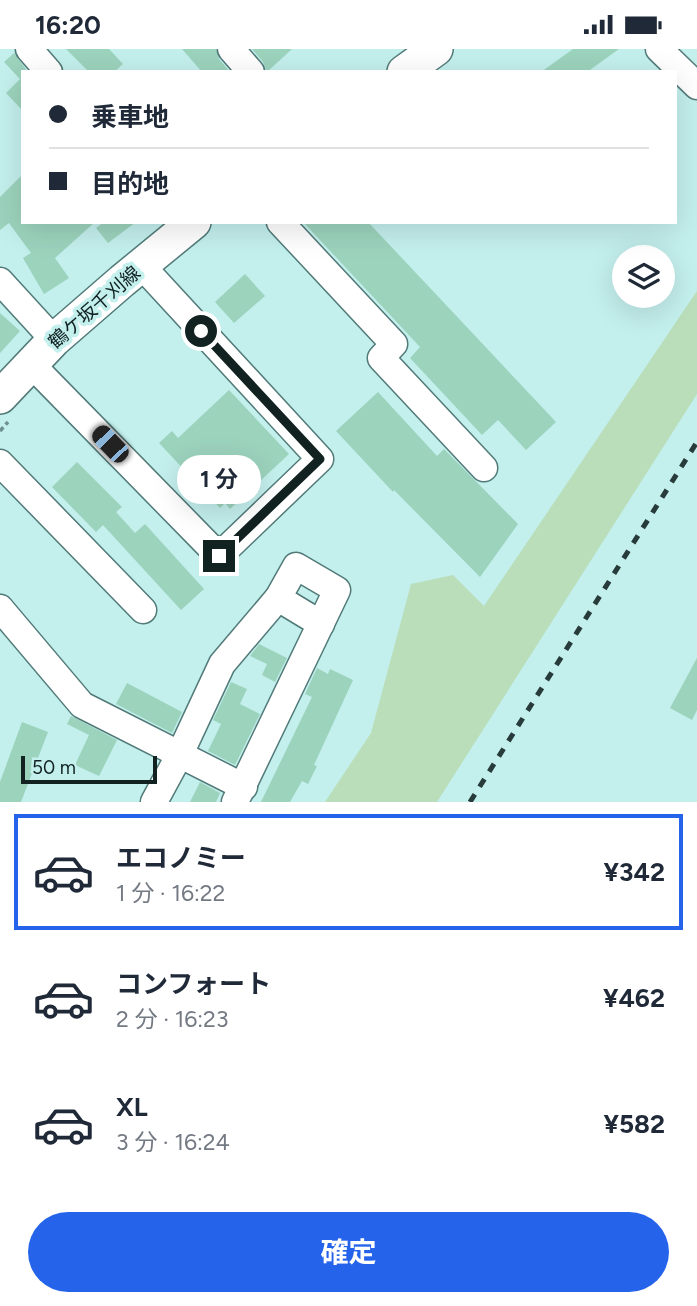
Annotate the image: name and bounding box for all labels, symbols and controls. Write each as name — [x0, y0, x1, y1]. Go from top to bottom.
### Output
text: 16:20 — [35, 9, 101, 41]
text: 乗車地 — [91, 101, 169, 133]
text: 目的地 — [91, 168, 169, 200]
map controls — [612, 245, 675, 308]
button: layers — [612, 245, 675, 308]
street label: 鶴ケ坂千刈線 — [44, 261, 145, 353]
route start — [185, 315, 217, 347]
car — [88, 422, 133, 466]
callout: 1 分 — [177, 455, 261, 503]
text: 1 分 — [200, 465, 238, 493]
route end — [203, 540, 235, 572]
scale bar — [21, 753, 158, 785]
text: 50 m — [32, 756, 76, 779]
icon: car — [32, 841, 95, 904]
text: エコノミー — [116, 842, 246, 874]
text: ¥342 — [604, 856, 665, 888]
text: 1 分 · 16:22 — [116, 879, 225, 907]
icon: car — [32, 967, 95, 1030]
text: コンフォート — [116, 968, 271, 1000]
text: ¥462 — [603, 982, 665, 1014]
text: 2 分 · 16:23 — [116, 1005, 228, 1033]
text: XL — [116, 1091, 148, 1123]
icon: car — [32, 1093, 95, 1156]
text: ¥582 — [603, 1108, 665, 1140]
text: 3 分 · 16:24 — [116, 1128, 230, 1156]
button: 確定 — [28, 1212, 669, 1292]

